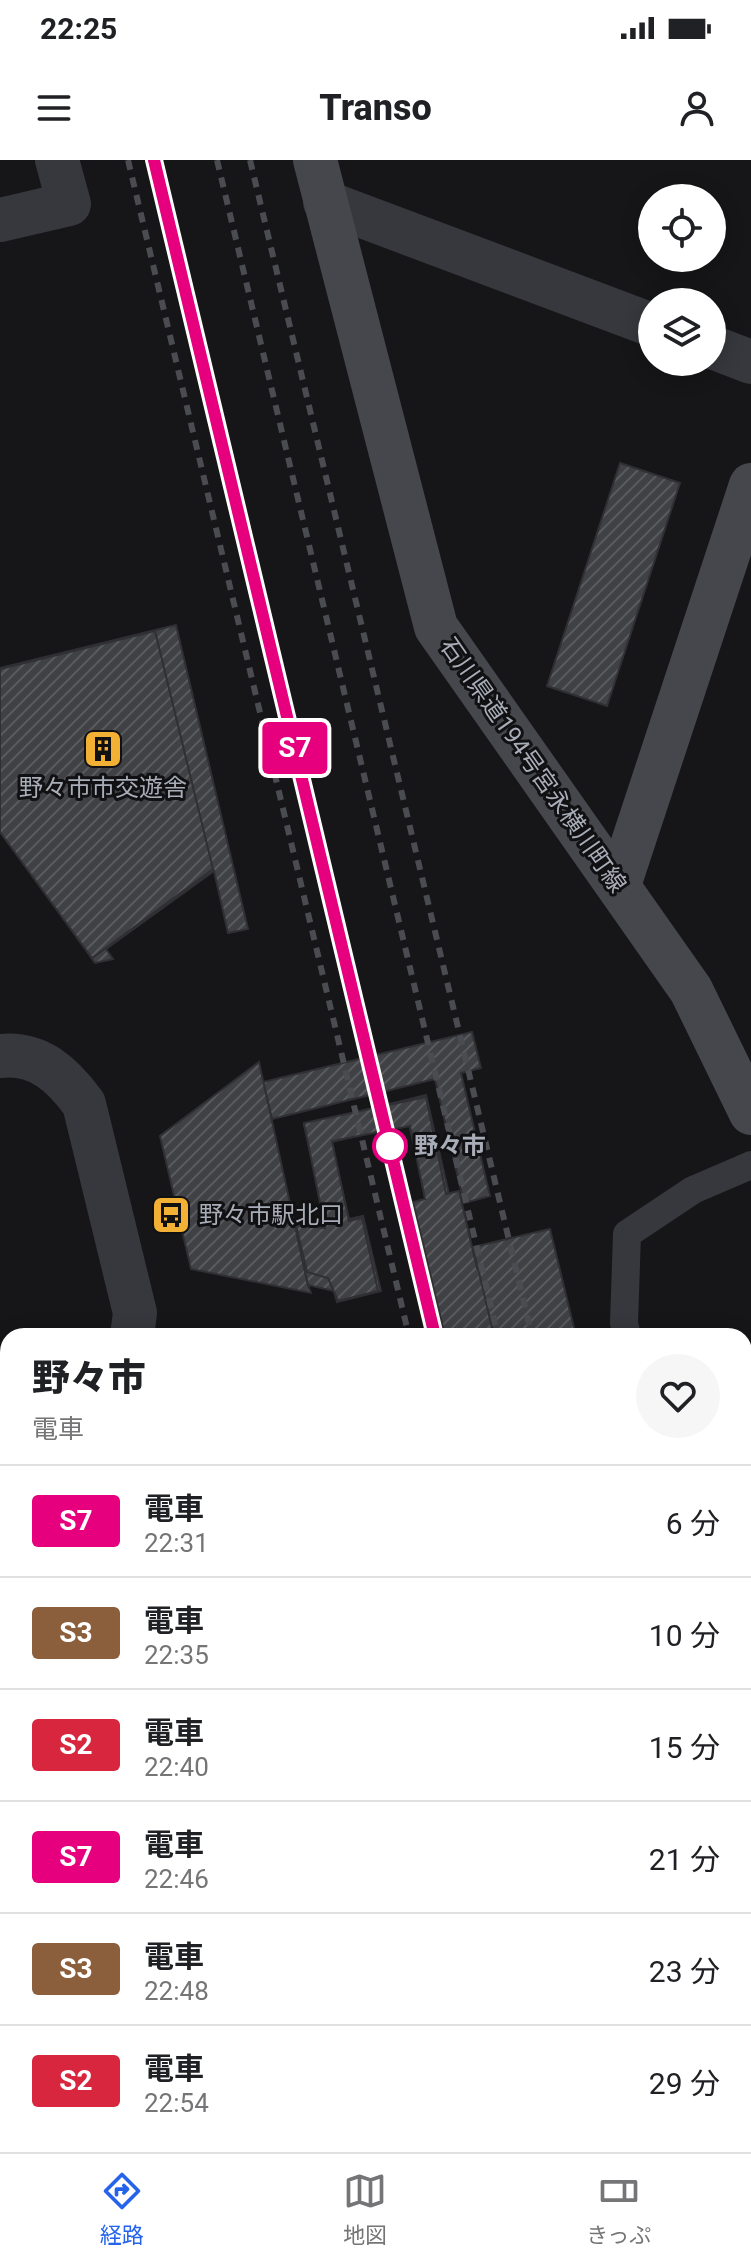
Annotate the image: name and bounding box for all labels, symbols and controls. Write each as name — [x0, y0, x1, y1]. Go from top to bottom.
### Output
text: 22:25 — [40, 11, 117, 46]
icon: menu — [32, 86, 76, 130]
icon: person — [675, 86, 719, 130]
text: Transo — [319, 87, 432, 129]
map controls — [638, 184, 726, 376]
button: locate — [638, 184, 726, 272]
button: layers — [638, 288, 726, 376]
street label: 石川県道194号宮永横川町線 — [434, 632, 632, 898]
line badge: S7 — [259, 722, 331, 774]
building icon: 野々市市交遊舎 — [82, 728, 124, 770]
text: S7 — [278, 731, 312, 764]
place label: 野々市市交遊舎 — [19, 774, 187, 802]
marker: 野々市 — [373, 1129, 407, 1163]
place label: 野々市 — [414, 1132, 486, 1160]
bus stop icon: 野々市駅北口 — [150, 1194, 192, 1236]
place label: 野々市駅北口 — [199, 1201, 343, 1229]
button: heart — [636, 1354, 720, 1438]
text: 野々市 — [32, 1356, 146, 1400]
text: 電車 — [32, 1414, 84, 1444]
text: 電車 — [144, 1491, 204, 1526]
text: S7 — [59, 1504, 93, 1537]
text: 6 分 — [666, 1506, 720, 1541]
text: 22:31 — [144, 1528, 209, 1558]
text: 電車 — [144, 1603, 204, 1638]
text: S3 — [59, 1616, 93, 1649]
text: 10 分 — [649, 1618, 720, 1653]
text: 22:35 — [144, 1640, 209, 1670]
text: 電車 — [144, 1715, 204, 1750]
text: S2 — [59, 1728, 93, 1761]
text: 15 分 — [649, 1730, 720, 1765]
text: 22:40 — [144, 1752, 209, 1782]
text: 電車 — [144, 1827, 204, 1862]
text: S7 — [59, 1840, 93, 1873]
text: 21 分 — [649, 1842, 720, 1877]
text: 22:46 — [144, 1864, 209, 1894]
text: 電車 — [144, 1939, 204, 1974]
text: S3 — [59, 1952, 93, 1985]
text: 23 分 — [649, 1954, 720, 1989]
text: 22:48 — [144, 1976, 209, 2006]
text: 電車 — [144, 2051, 204, 2086]
text: S2 — [59, 2064, 93, 2097]
text: 29 分 — [649, 2066, 720, 2101]
text: 22:54 — [144, 2088, 209, 2118]
tab: 経路 — [100, 2169, 144, 2249]
tab: 地図 — [343, 2169, 387, 2249]
tab: きっぷ — [586, 2169, 651, 2249]

